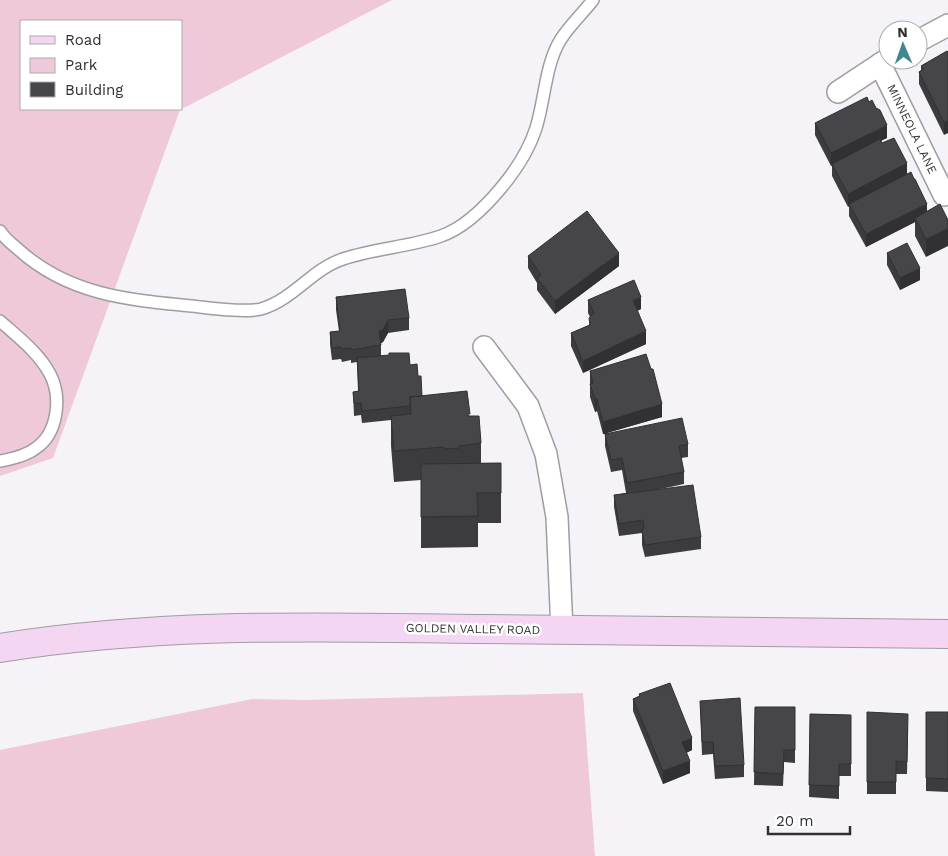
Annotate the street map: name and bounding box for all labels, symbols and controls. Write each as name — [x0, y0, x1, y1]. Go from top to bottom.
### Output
legend — [20, 20, 182, 110]
north arrow — [878, 20, 928, 70]
text: N — [897, 24, 908, 40]
text: Road — [65, 31, 102, 49]
text: Park — [65, 56, 98, 74]
text: Building — [65, 81, 123, 99]
street label: MINNEOLA LANE — [884, 82, 940, 176]
street label: GOLDEN VALLEY ROAD — [406, 621, 540, 637]
scale bar — [768, 804, 850, 836]
text: 20 m — [776, 812, 814, 830]

